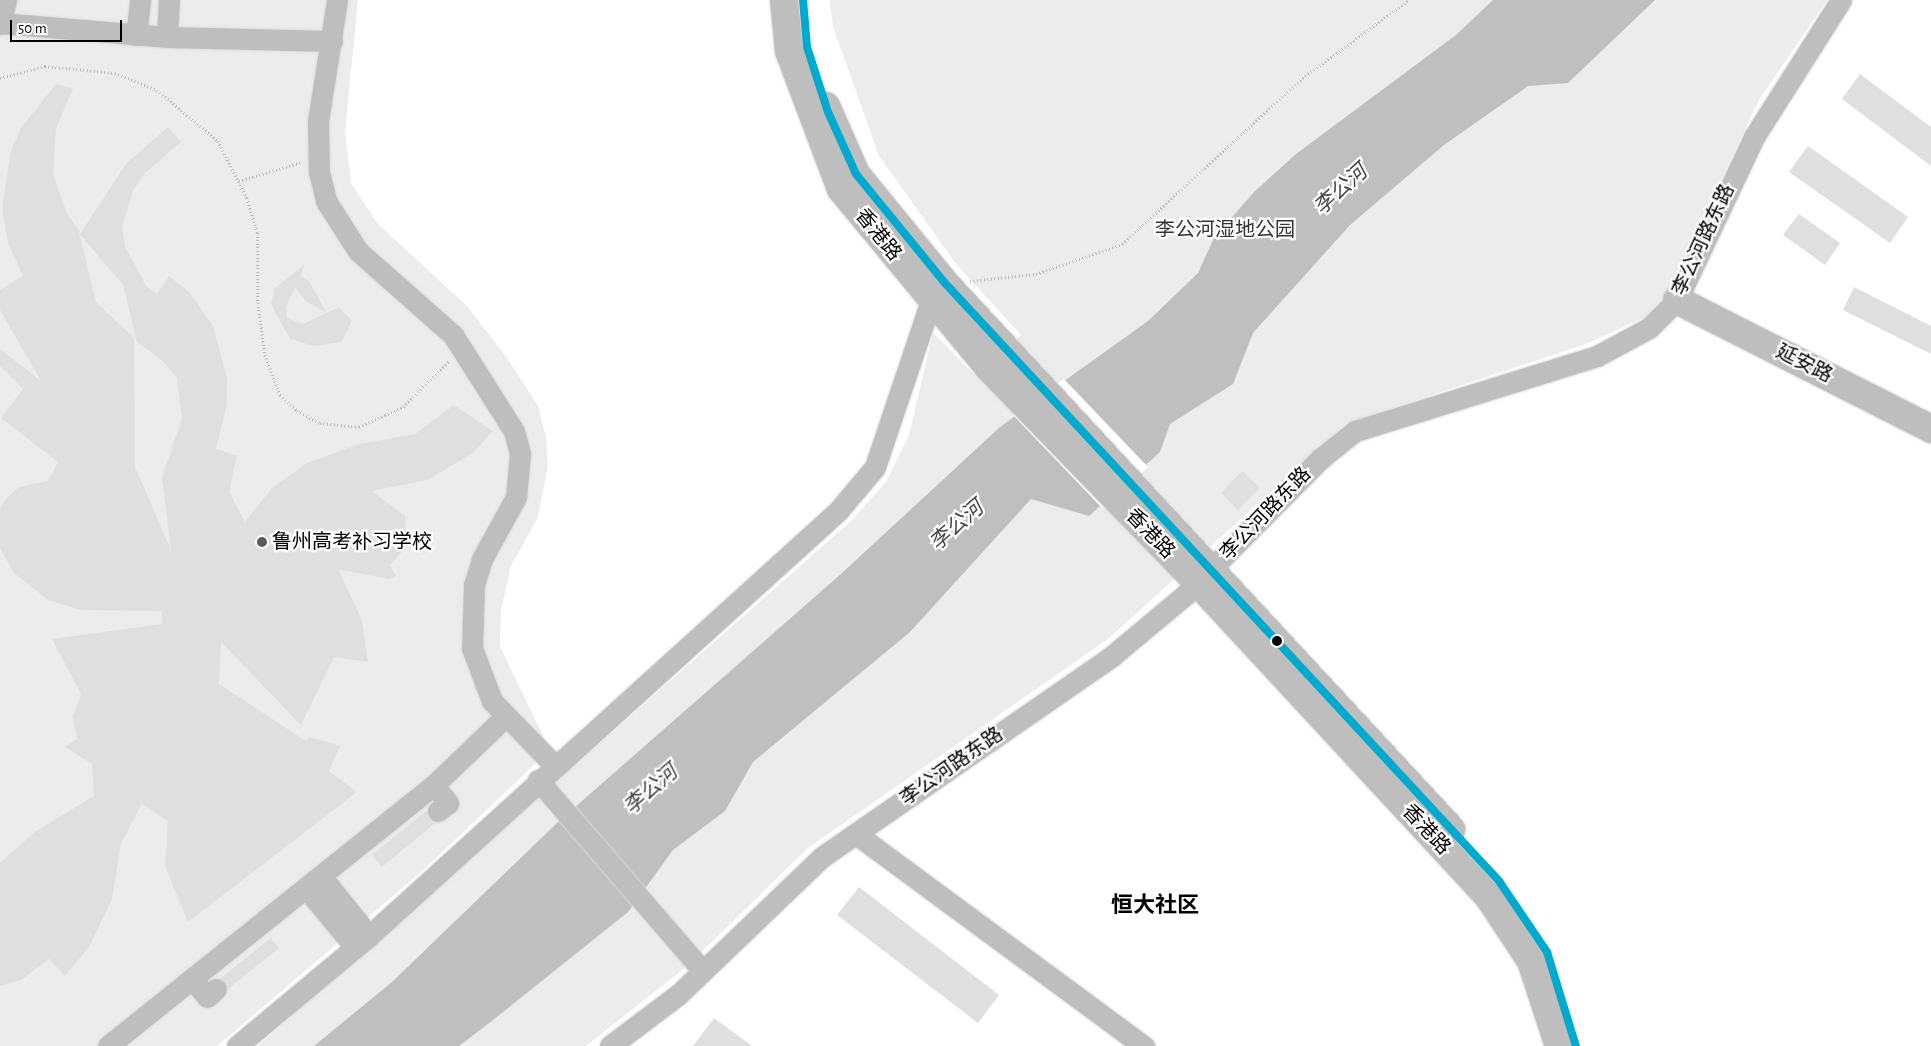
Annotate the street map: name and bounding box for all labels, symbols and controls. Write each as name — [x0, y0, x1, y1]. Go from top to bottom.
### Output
scale bar — [12, 10, 125, 42]
text: 50 m — [18, 21, 47, 36]
water label: 李公河 — [1309, 160, 1373, 220]
street label: 李公河路东路 — [1668, 181, 1740, 299]
street label: 香港路 — [850, 204, 906, 266]
park label: 李公河湿地公园 — [1155, 218, 1295, 242]
street label: 延安路 — [1772, 340, 1836, 388]
street label: 李公河路东路 — [1216, 463, 1316, 565]
water label: 李公河 — [925, 496, 989, 556]
street label: 香港路 — [1121, 504, 1179, 564]
place label: 鲁州高考补习学校 — [272, 530, 432, 554]
marker: 鲁州高考补习学校 — [256, 536, 268, 548]
unlabelled marker — [1272, 636, 1282, 646]
street label: 李公河路东路 — [896, 723, 1008, 811]
water label: 李公河 — [619, 760, 683, 820]
street label: 香港路 — [1397, 800, 1455, 860]
district label: 恒大社区 — [1111, 893, 1199, 919]

